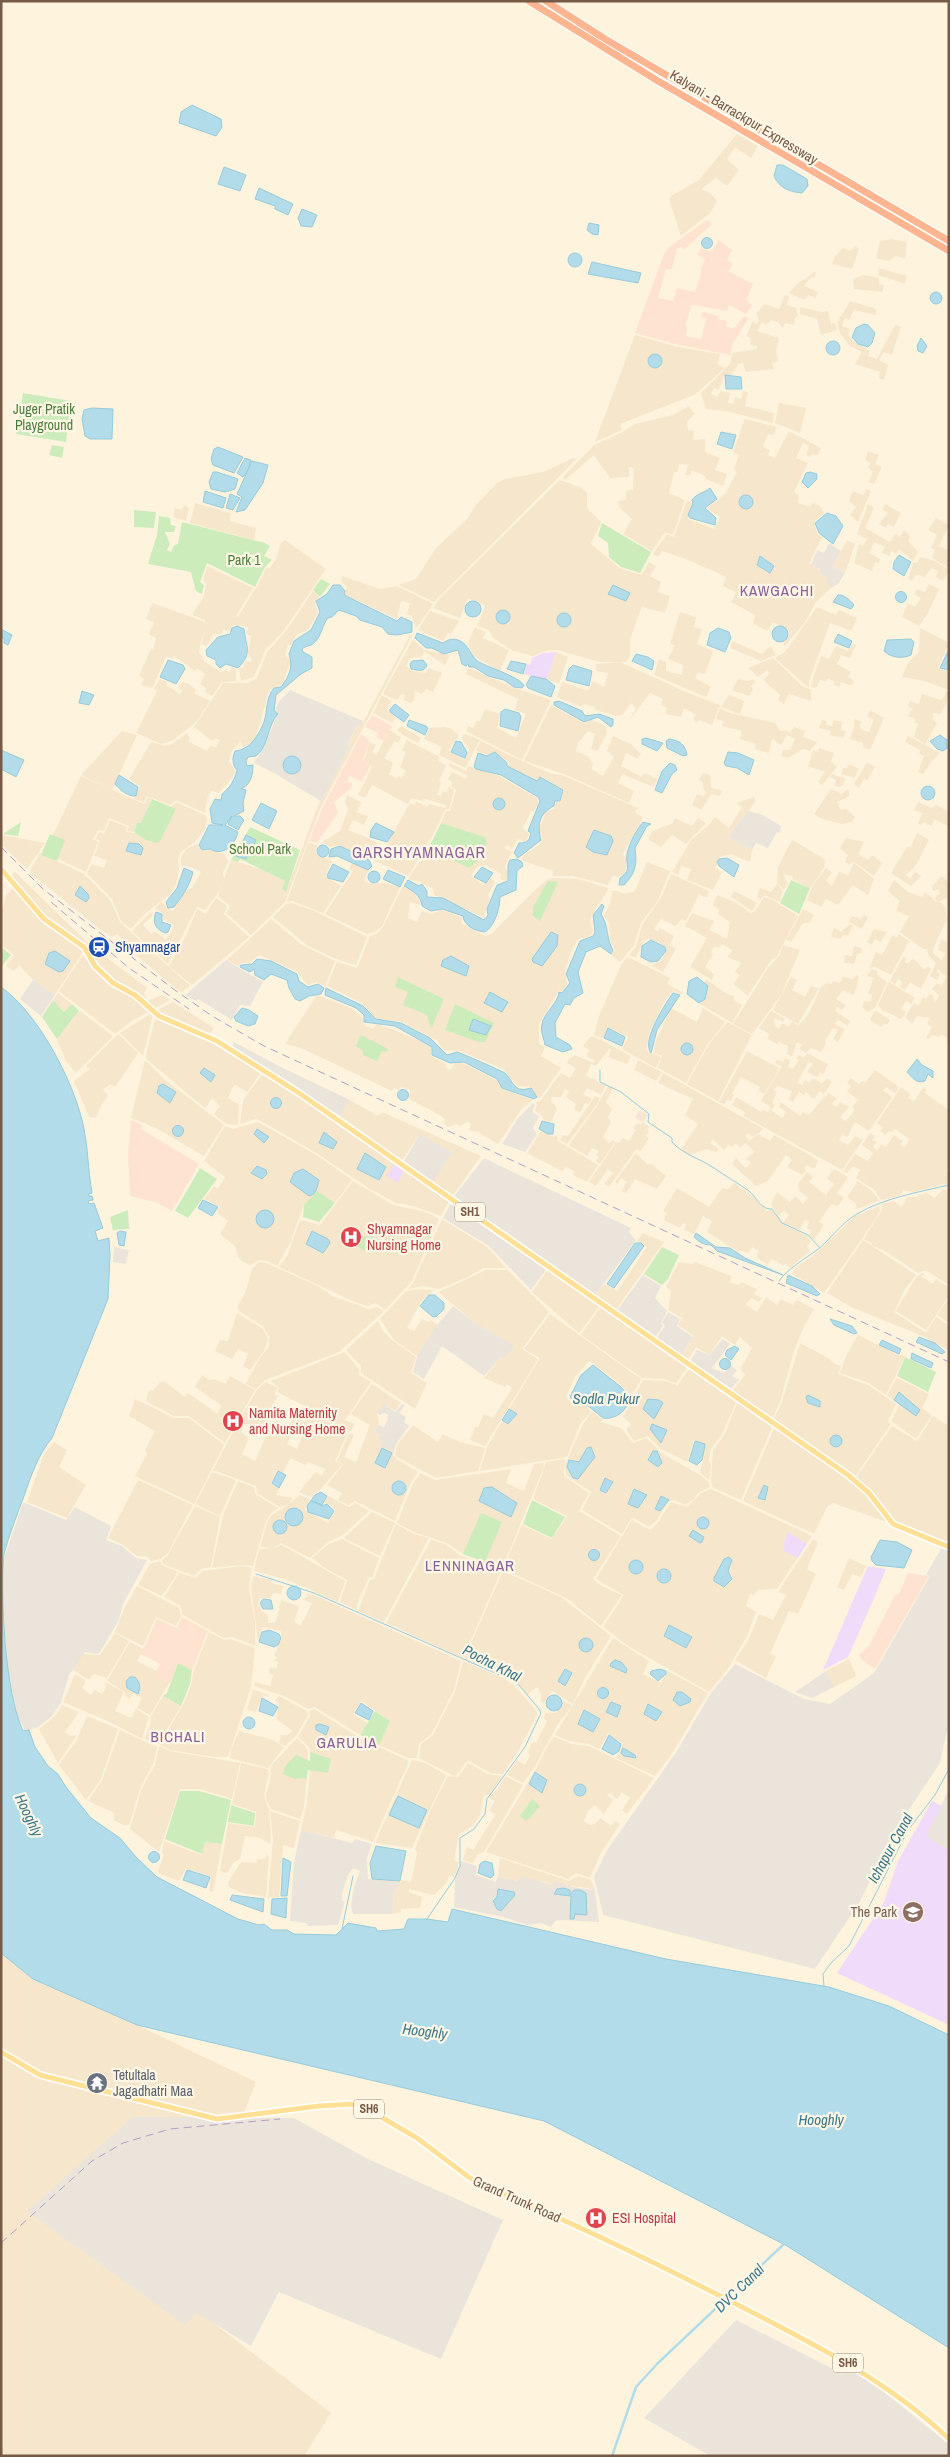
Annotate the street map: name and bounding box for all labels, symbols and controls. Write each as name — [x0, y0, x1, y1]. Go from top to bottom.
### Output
street label: Kalyani - Barrackpur Expressway — [667, 66, 822, 169]
park label: Juger Pratik Playground — [13, 400, 75, 434]
park label: Park 1 — [227, 551, 261, 569]
district label: KAWGACHI — [740, 580, 814, 601]
park label: School Park — [229, 840, 291, 858]
district label: GARSHYAMNAGAR — [352, 841, 486, 863]
station icon: Shyamnagar — [87, 935, 111, 959]
place label: Shyamnagar — [115, 938, 180, 956]
road number: SH1 — [455, 1202, 485, 1222]
place label: Shyamnagar Nursing Home — [367, 1220, 441, 1254]
hospital icon: Shyamnagar Nursing Home — [339, 1225, 363, 1249]
water label: Sodla Pukur — [572, 1388, 640, 1409]
place label: Namita Maternity and Nursing Home — [249, 1404, 345, 1438]
hospital icon: Namita Maternity and Nursing Home — [221, 1409, 245, 1433]
district label: LENNINAGAR — [425, 1555, 515, 1576]
water label: Pocha Khal — [459, 1639, 525, 1687]
district label: BICHALI — [151, 1726, 205, 1747]
district label: GARULIA — [316, 1732, 378, 1753]
water label: Hooghly — [10, 1790, 48, 1841]
water label: Ichapur Canal — [862, 1809, 918, 1887]
school or university icon: The Park — [901, 1900, 925, 1924]
place label: The Park — [850, 1903, 897, 1921]
water label: Hooghly — [401, 2018, 450, 2044]
place label: Tetultala Jagadhatri Maa — [113, 2066, 193, 2100]
temple icon: Tetultala Jagadhatri Maa — [85, 2071, 109, 2095]
road number: SH6 — [354, 2100, 384, 2118]
water label: Hooghly — [798, 2109, 844, 2130]
street label: Grand Trunk Road — [470, 2172, 564, 2226]
hospital icon: ESI Hospital — [584, 2206, 608, 2230]
place label: ESI Hospital — [612, 2209, 676, 2227]
water label: DVC Canal — [710, 2259, 769, 2317]
road number: SH6 — [833, 2354, 863, 2372]

